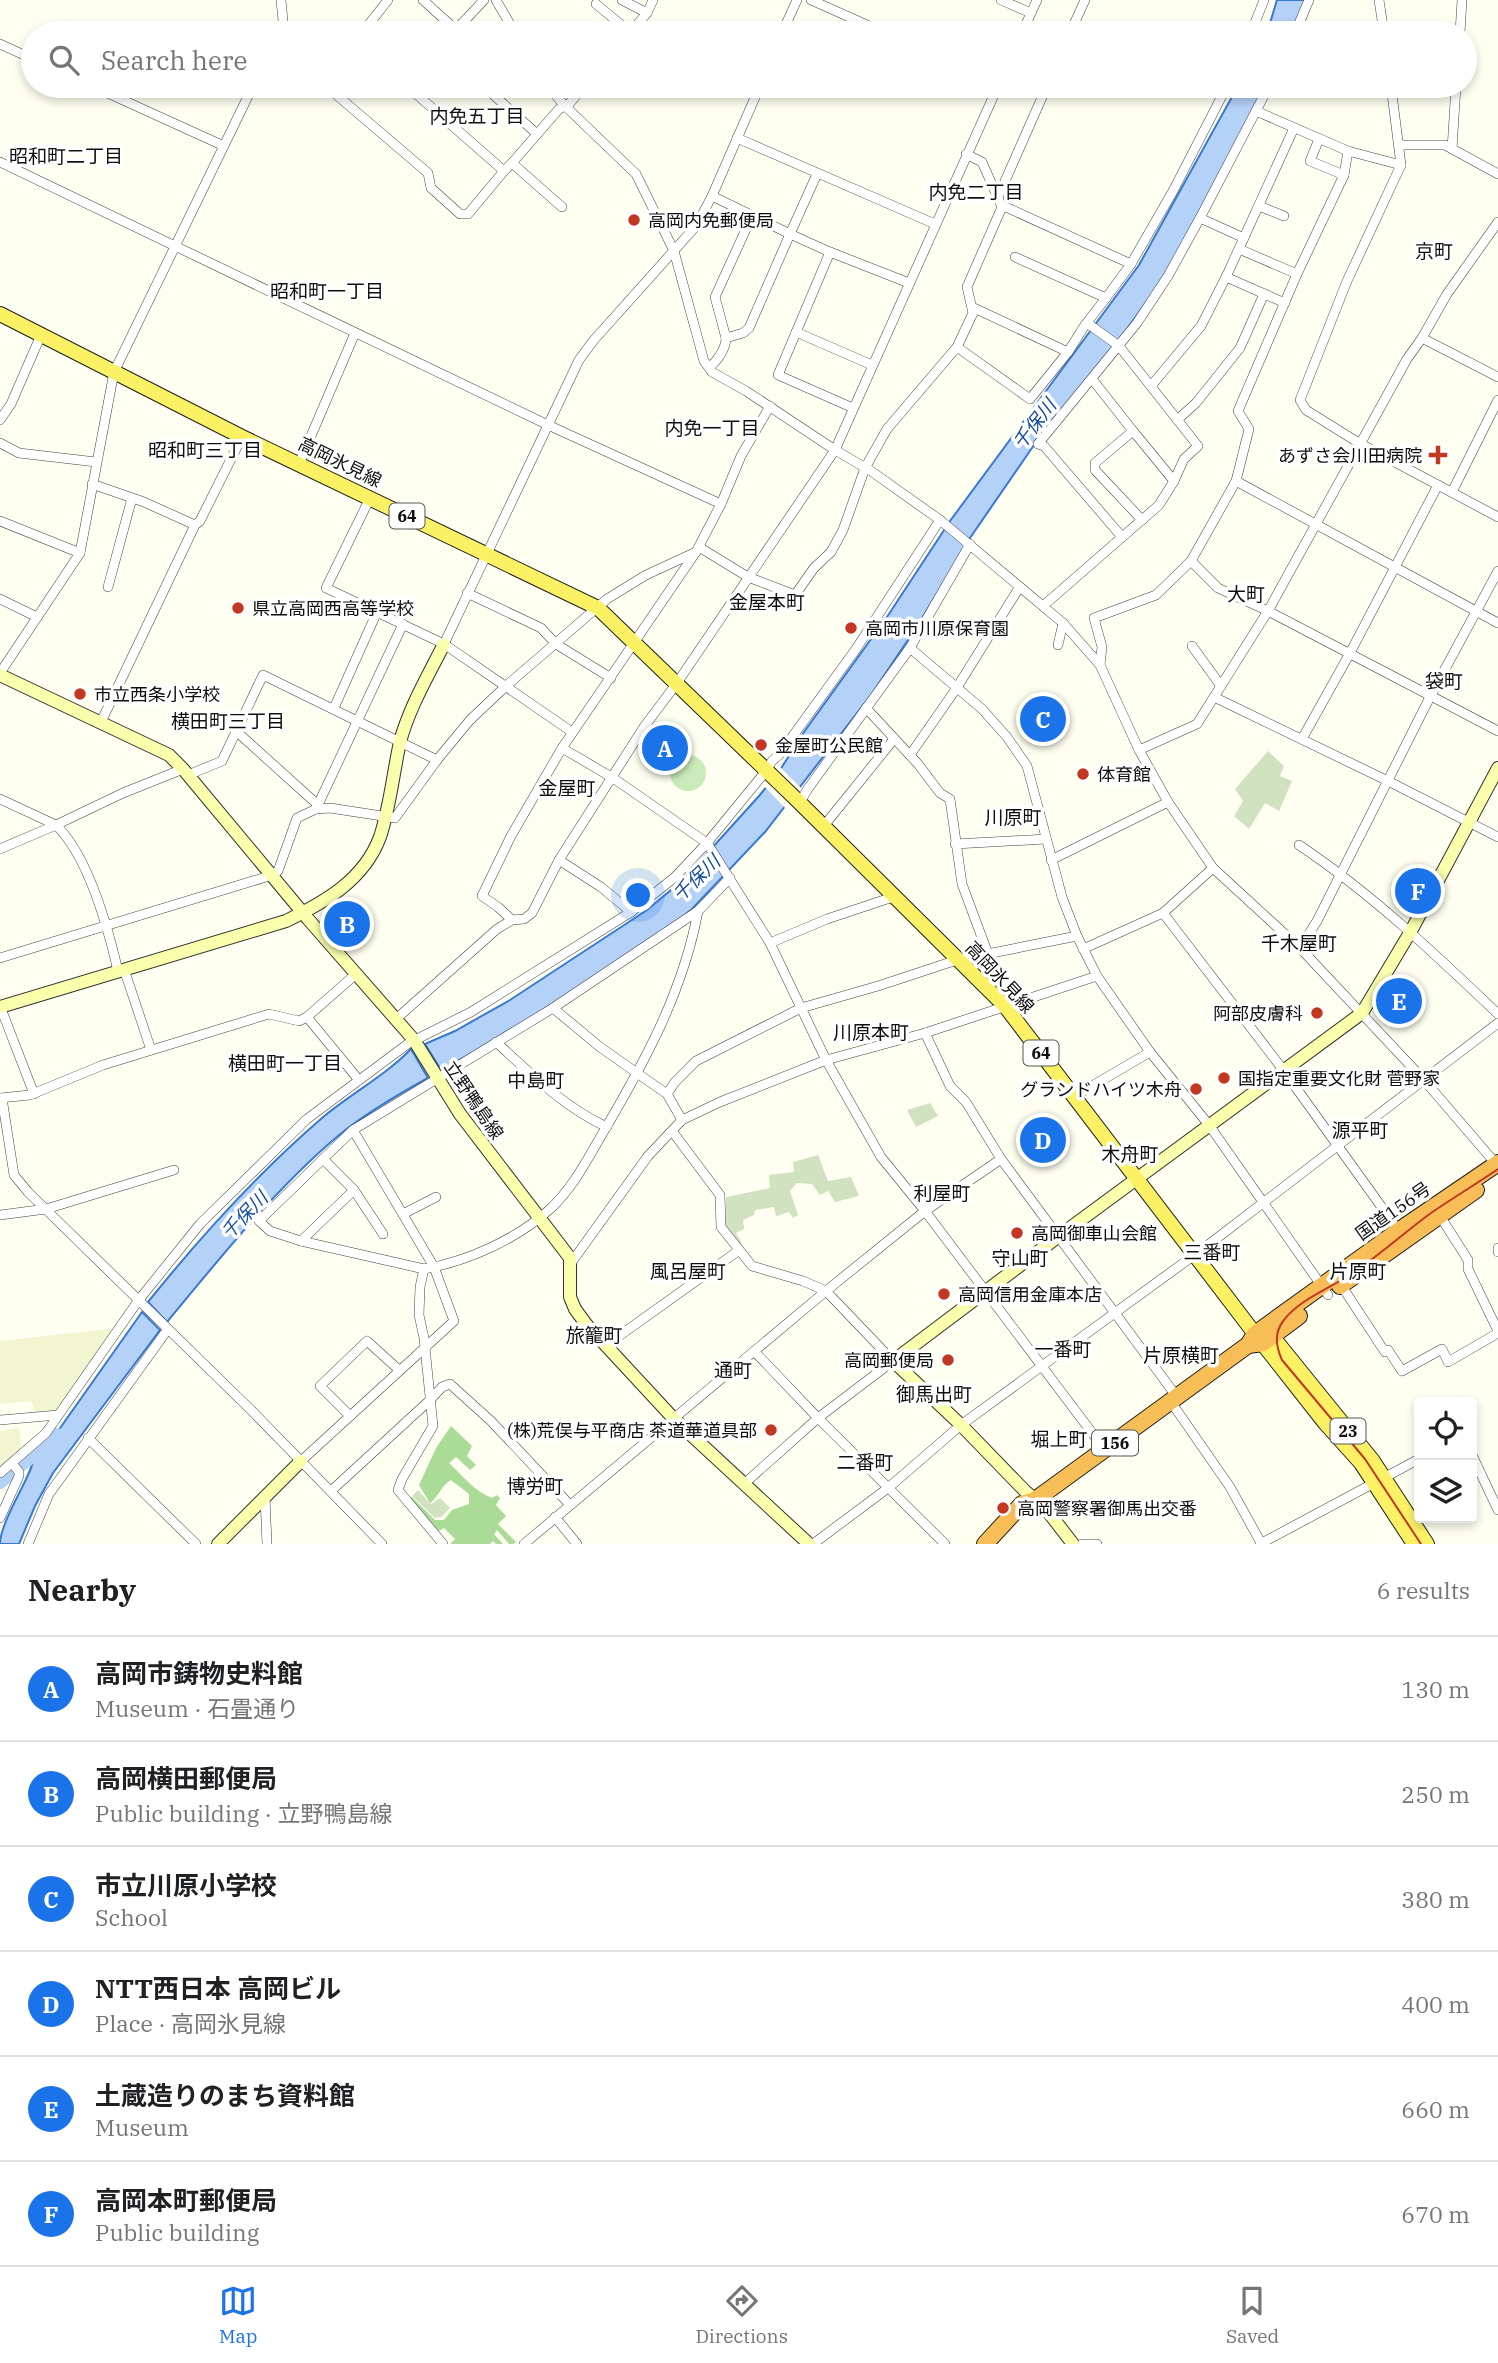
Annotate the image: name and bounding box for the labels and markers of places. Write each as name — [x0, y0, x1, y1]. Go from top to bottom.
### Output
place label: 高岡内免郵便局 — [648, 209, 774, 232]
marker: 高岡内免郵便局 — [626, 212, 642, 228]
place label: あずさ会川田病院 — [1278, 444, 1422, 467]
marker: あずさ会川田病院 — [1428, 445, 1448, 465]
place label: 県立高岡西高等学校 — [252, 597, 414, 620]
marker: 県立高岡西高等学校 — [230, 600, 246, 616]
place label: 高岡市川原保育園 — [865, 617, 1009, 640]
marker: 高岡市川原保育園 — [843, 620, 859, 636]
place label: 市立西条小学校 — [94, 683, 220, 706]
marker: 市立西条小学校 — [72, 686, 88, 702]
pin: C — [1020, 693, 1066, 745]
pin: A — [642, 722, 688, 774]
place label: 金屋町公民館 — [775, 734, 883, 757]
marker: 金屋町公民館 — [753, 737, 769, 753]
place label: 体育館 — [1097, 763, 1151, 786]
marker: 体育館 — [1075, 766, 1091, 782]
pin: F — [1395, 865, 1441, 917]
pin: B — [324, 898, 370, 950]
pin: E — [1376, 975, 1422, 1027]
place label: 阿部皮膚科 — [1213, 1002, 1303, 1025]
marker: 阿部皮膚科 — [1309, 1005, 1325, 1021]
place label: 国指定重要文化財 菅野家 — [1238, 1067, 1440, 1090]
marker: 国指定重要文化財 菅野家 — [1216, 1070, 1232, 1086]
place label: グランドハイツ木舟 — [1020, 1078, 1182, 1101]
marker: グランドハイツ木舟 — [1188, 1081, 1204, 1097]
pin: D — [1020, 1114, 1066, 1166]
place label: 高岡御車山会館 — [1031, 1222, 1157, 1245]
marker: 高岡御車山会館 — [1009, 1225, 1025, 1241]
place label: 高岡信用金庫本店 — [958, 1283, 1102, 1306]
marker: 高岡信用金庫本店 — [936, 1286, 952, 1302]
place label: 高岡郵便局 — [844, 1349, 934, 1372]
marker: 高岡郵便局 — [940, 1352, 956, 1368]
place label: (株)荒俣与平商店 茶道華道具部 — [507, 1419, 757, 1442]
marker: (株)荒俣与平商店 茶道華道具部 — [763, 1422, 779, 1438]
place label: 高岡警察署御馬出交番 — [1017, 1497, 1197, 1520]
marker: 高岡警察署御馬出交番 — [995, 1500, 1011, 1516]

